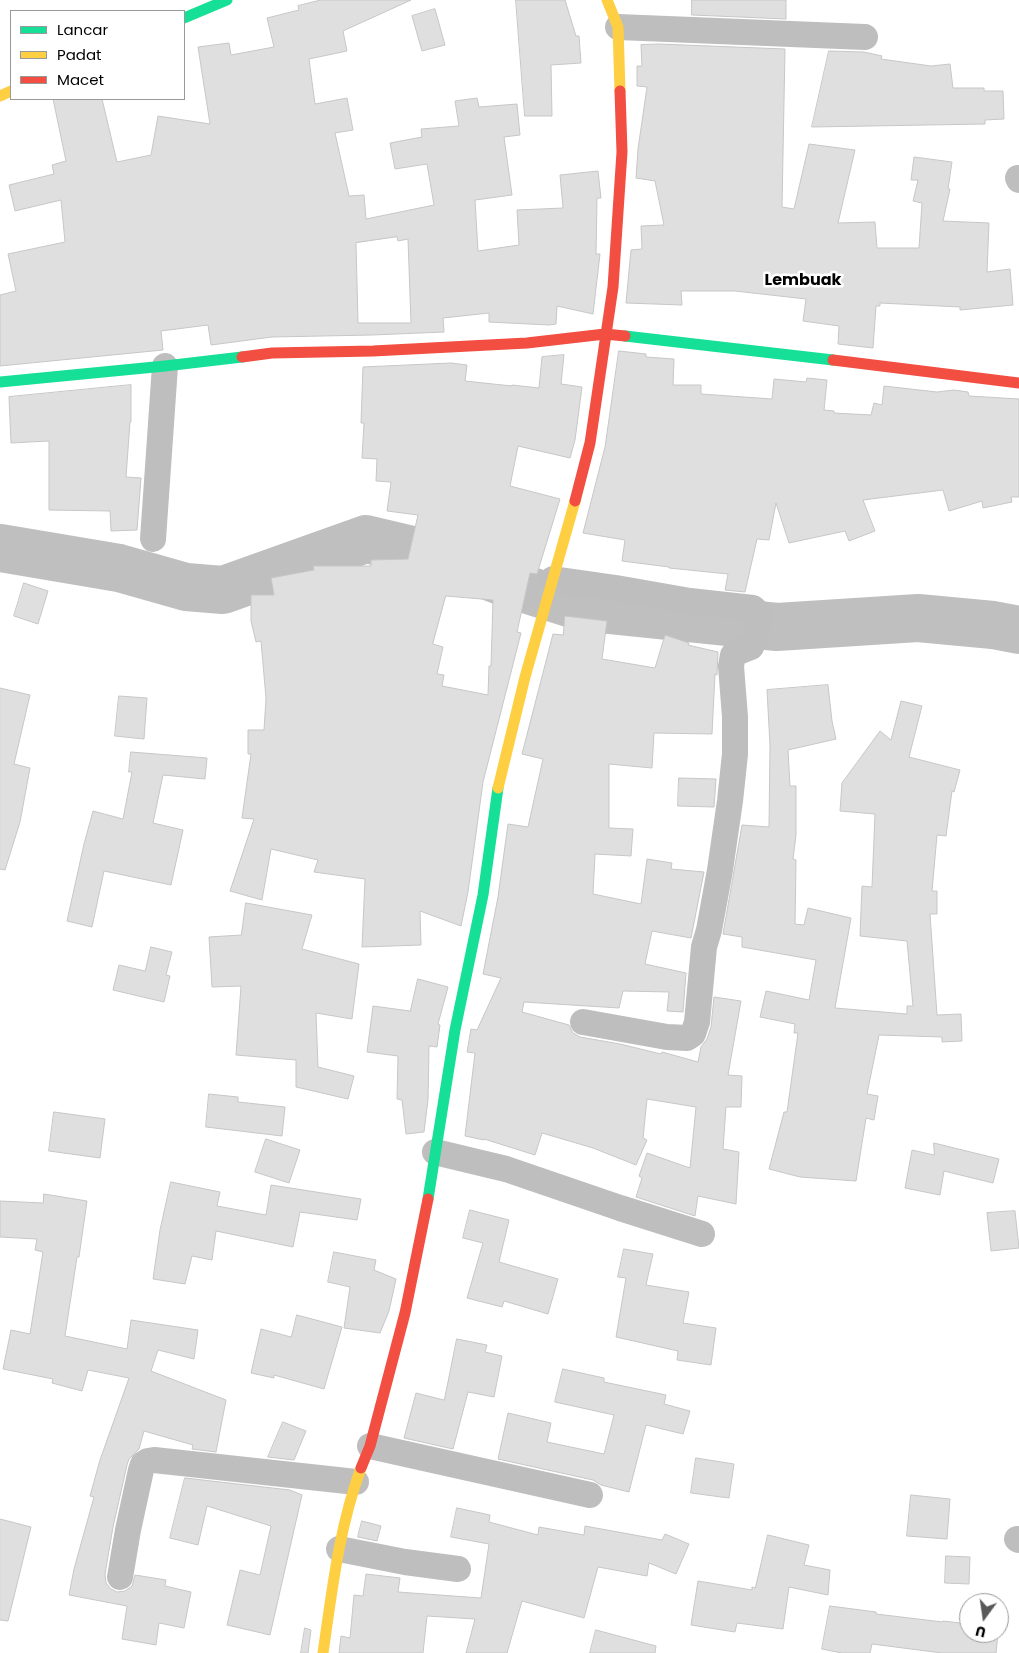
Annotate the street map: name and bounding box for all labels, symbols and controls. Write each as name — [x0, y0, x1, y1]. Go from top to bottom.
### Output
legend — [10, 10, 185, 100]
text: Lancar — [57, 19, 108, 40]
text: Padat — [57, 44, 102, 65]
text: Macet — [57, 69, 104, 90]
district label: Lembuak — [765, 271, 841, 291]
north arrow — [959, 1593, 1009, 1643]
text: U — [973, 1621, 988, 1642]

